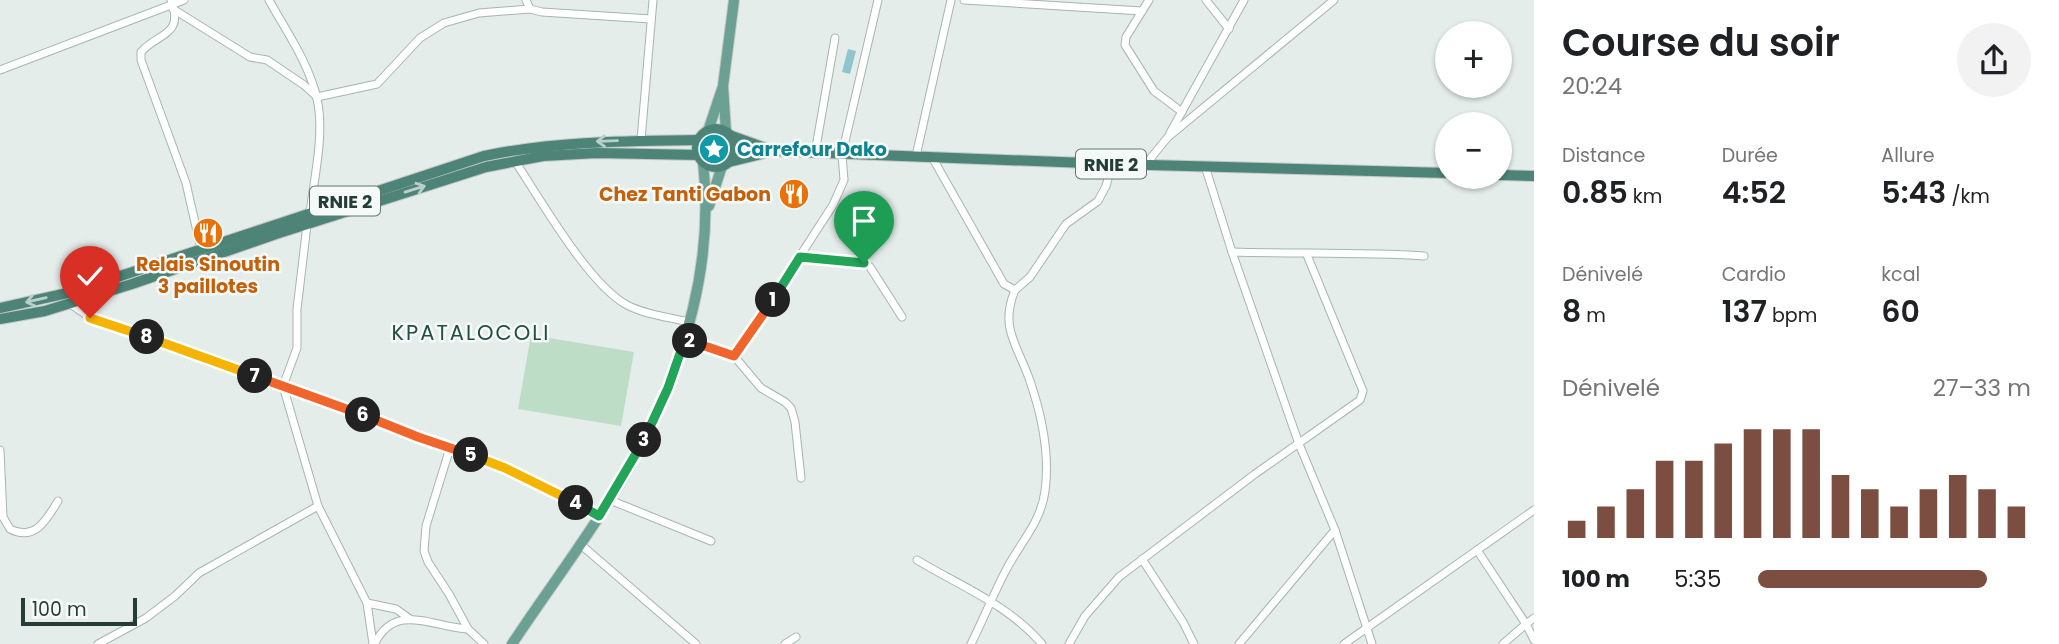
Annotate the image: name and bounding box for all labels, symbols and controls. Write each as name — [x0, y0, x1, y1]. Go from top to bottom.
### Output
text: Course du soir — [1562, 16, 1840, 69]
map controls — [1435, 21, 1512, 189]
button: + — [1435, 21, 1512, 98]
button: share — [1957, 23, 2031, 97]
text: 20:24 — [1562, 70, 1622, 102]
button: − — [1435, 112, 1512, 189]
place icon: Carrefour Dako — [697, 132, 731, 166]
one-way arrow — [595, 135, 618, 148]
place label: Carrefour Dako — [737, 136, 887, 163]
text: Distance — [1562, 142, 1645, 169]
text: Durée — [1722, 142, 1778, 169]
text: Allure — [1881, 142, 1935, 169]
road number: RNIE 2 — [1076, 149, 1146, 178]
text: 0.85 — [1562, 171, 1628, 214]
text: 4:52 — [1722, 171, 1786, 214]
text: 5:43 — [1881, 171, 1946, 214]
restaurant icon: Chez Tanti Gabon — [777, 177, 811, 211]
place label: Chez Tanti Gabon — [599, 181, 771, 208]
one-way arrow — [404, 182, 426, 194]
text: km — [1628, 183, 1662, 210]
text: /km — [1946, 183, 1990, 210]
road number: RNIE 2 — [310, 186, 380, 216]
pin — [834, 191, 894, 263]
icon: arrive — [845, 202, 883, 240]
restaurant icon: Relais Sinoutin 3 paillotes — [191, 216, 225, 250]
pin — [60, 246, 120, 318]
place label: Relais Sinoutin 3 paillotes — [136, 251, 280, 300]
icon: check — [71, 257, 109, 295]
text: Dénivelé — [1562, 261, 1643, 288]
text: Cardio — [1722, 261, 1786, 288]
text: kcal — [1881, 261, 1920, 288]
pin: 1 — [756, 282, 790, 318]
text: 1 — [769, 286, 776, 313]
text: 8 — [1562, 290, 1581, 333]
text: 137 — [1722, 290, 1767, 333]
text: 60 — [1881, 290, 1920, 333]
one-way arrow — [25, 294, 48, 308]
text: m — [1581, 302, 1606, 329]
text: bpm — [1767, 302, 1817, 329]
district label: KPATALOCOLI — [392, 318, 550, 347]
pin: 8 — [130, 320, 164, 354]
text: 8 — [140, 323, 153, 350]
pin: 2 — [672, 324, 708, 358]
text: 2 — [684, 327, 695, 354]
pin: 7 — [238, 358, 272, 394]
text: 7 — [249, 362, 260, 389]
text: Dénivelé — [1562, 372, 1660, 404]
text: 27–33 m — [1933, 372, 2031, 404]
pin: 6 — [346, 398, 380, 432]
text: 6 — [356, 401, 369, 428]
pin: 3 — [626, 422, 662, 458]
text: 3 — [638, 426, 649, 453]
pin: 5 — [454, 438, 489, 472]
text: 5 — [464, 441, 477, 468]
pin: 4 — [558, 486, 594, 520]
text: 4 — [569, 489, 582, 516]
text: 100 m — [1562, 563, 1630, 595]
text: 5:35 — [1674, 563, 1721, 595]
scale bar — [21, 595, 136, 627]
text: 100 m — [32, 596, 87, 623]

